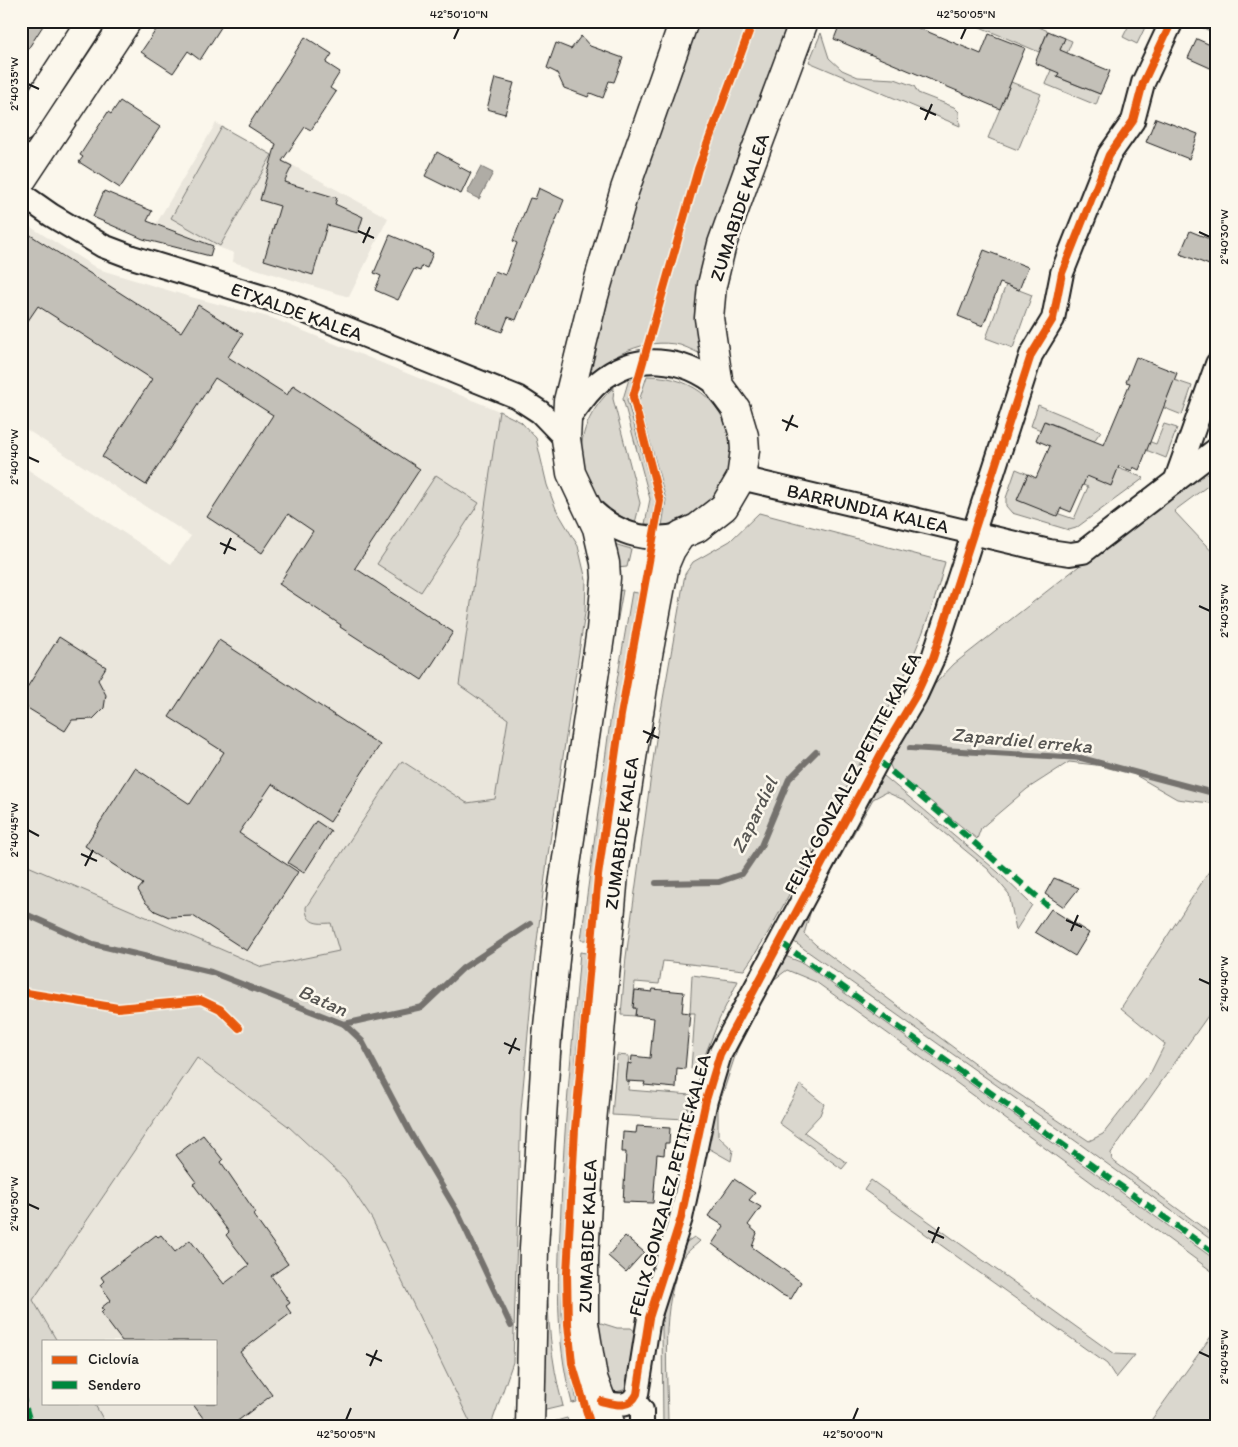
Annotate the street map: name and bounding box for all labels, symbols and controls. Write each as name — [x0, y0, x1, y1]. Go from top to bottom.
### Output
text: 42°50'10"N — [430, 7, 488, 21]
text: 42°50'05"N — [936, 7, 996, 21]
text: 2°40'35"W — [7, 57, 21, 111]
street label: ZUMABIDE KALEA — [705, 130, 774, 284]
text: 2°40'30"W — [1217, 209, 1231, 265]
street label: ETXALDE KALEA — [228, 277, 366, 346]
text: 2°40'40"W — [7, 429, 21, 485]
street label: BARRUNDIA KALEA — [785, 479, 951, 538]
text: 2°40'35"W — [1217, 584, 1231, 638]
street label: FELIX GONZALEZ PETITE KALEA — [779, 648, 926, 898]
water label: Zapardiel erreka — [951, 722, 1094, 758]
street label: ZUMABIDE KALEA — [599, 755, 644, 911]
water label: Zapardiel — [725, 772, 783, 857]
text: 2°40'45"W — [7, 803, 21, 857]
text: 2°40'40"W — [1217, 956, 1231, 1012]
water label: Batan — [295, 979, 352, 1022]
street label: FELIX GONZALEZ PETITE KALEA — [623, 1051, 716, 1319]
street label: ZUMABIDE KALEA — [573, 1159, 602, 1313]
text: 2°40'50"W — [7, 1176, 21, 1232]
text: 2°40'45"W — [1217, 1330, 1231, 1384]
legend — [42, 1340, 218, 1404]
text: Ciclovía — [88, 1350, 139, 1368]
text: Sendero — [88, 1376, 141, 1394]
text: 42°50'05"N — [316, 1427, 376, 1441]
text: 42°50'00"N — [823, 1427, 883, 1441]

